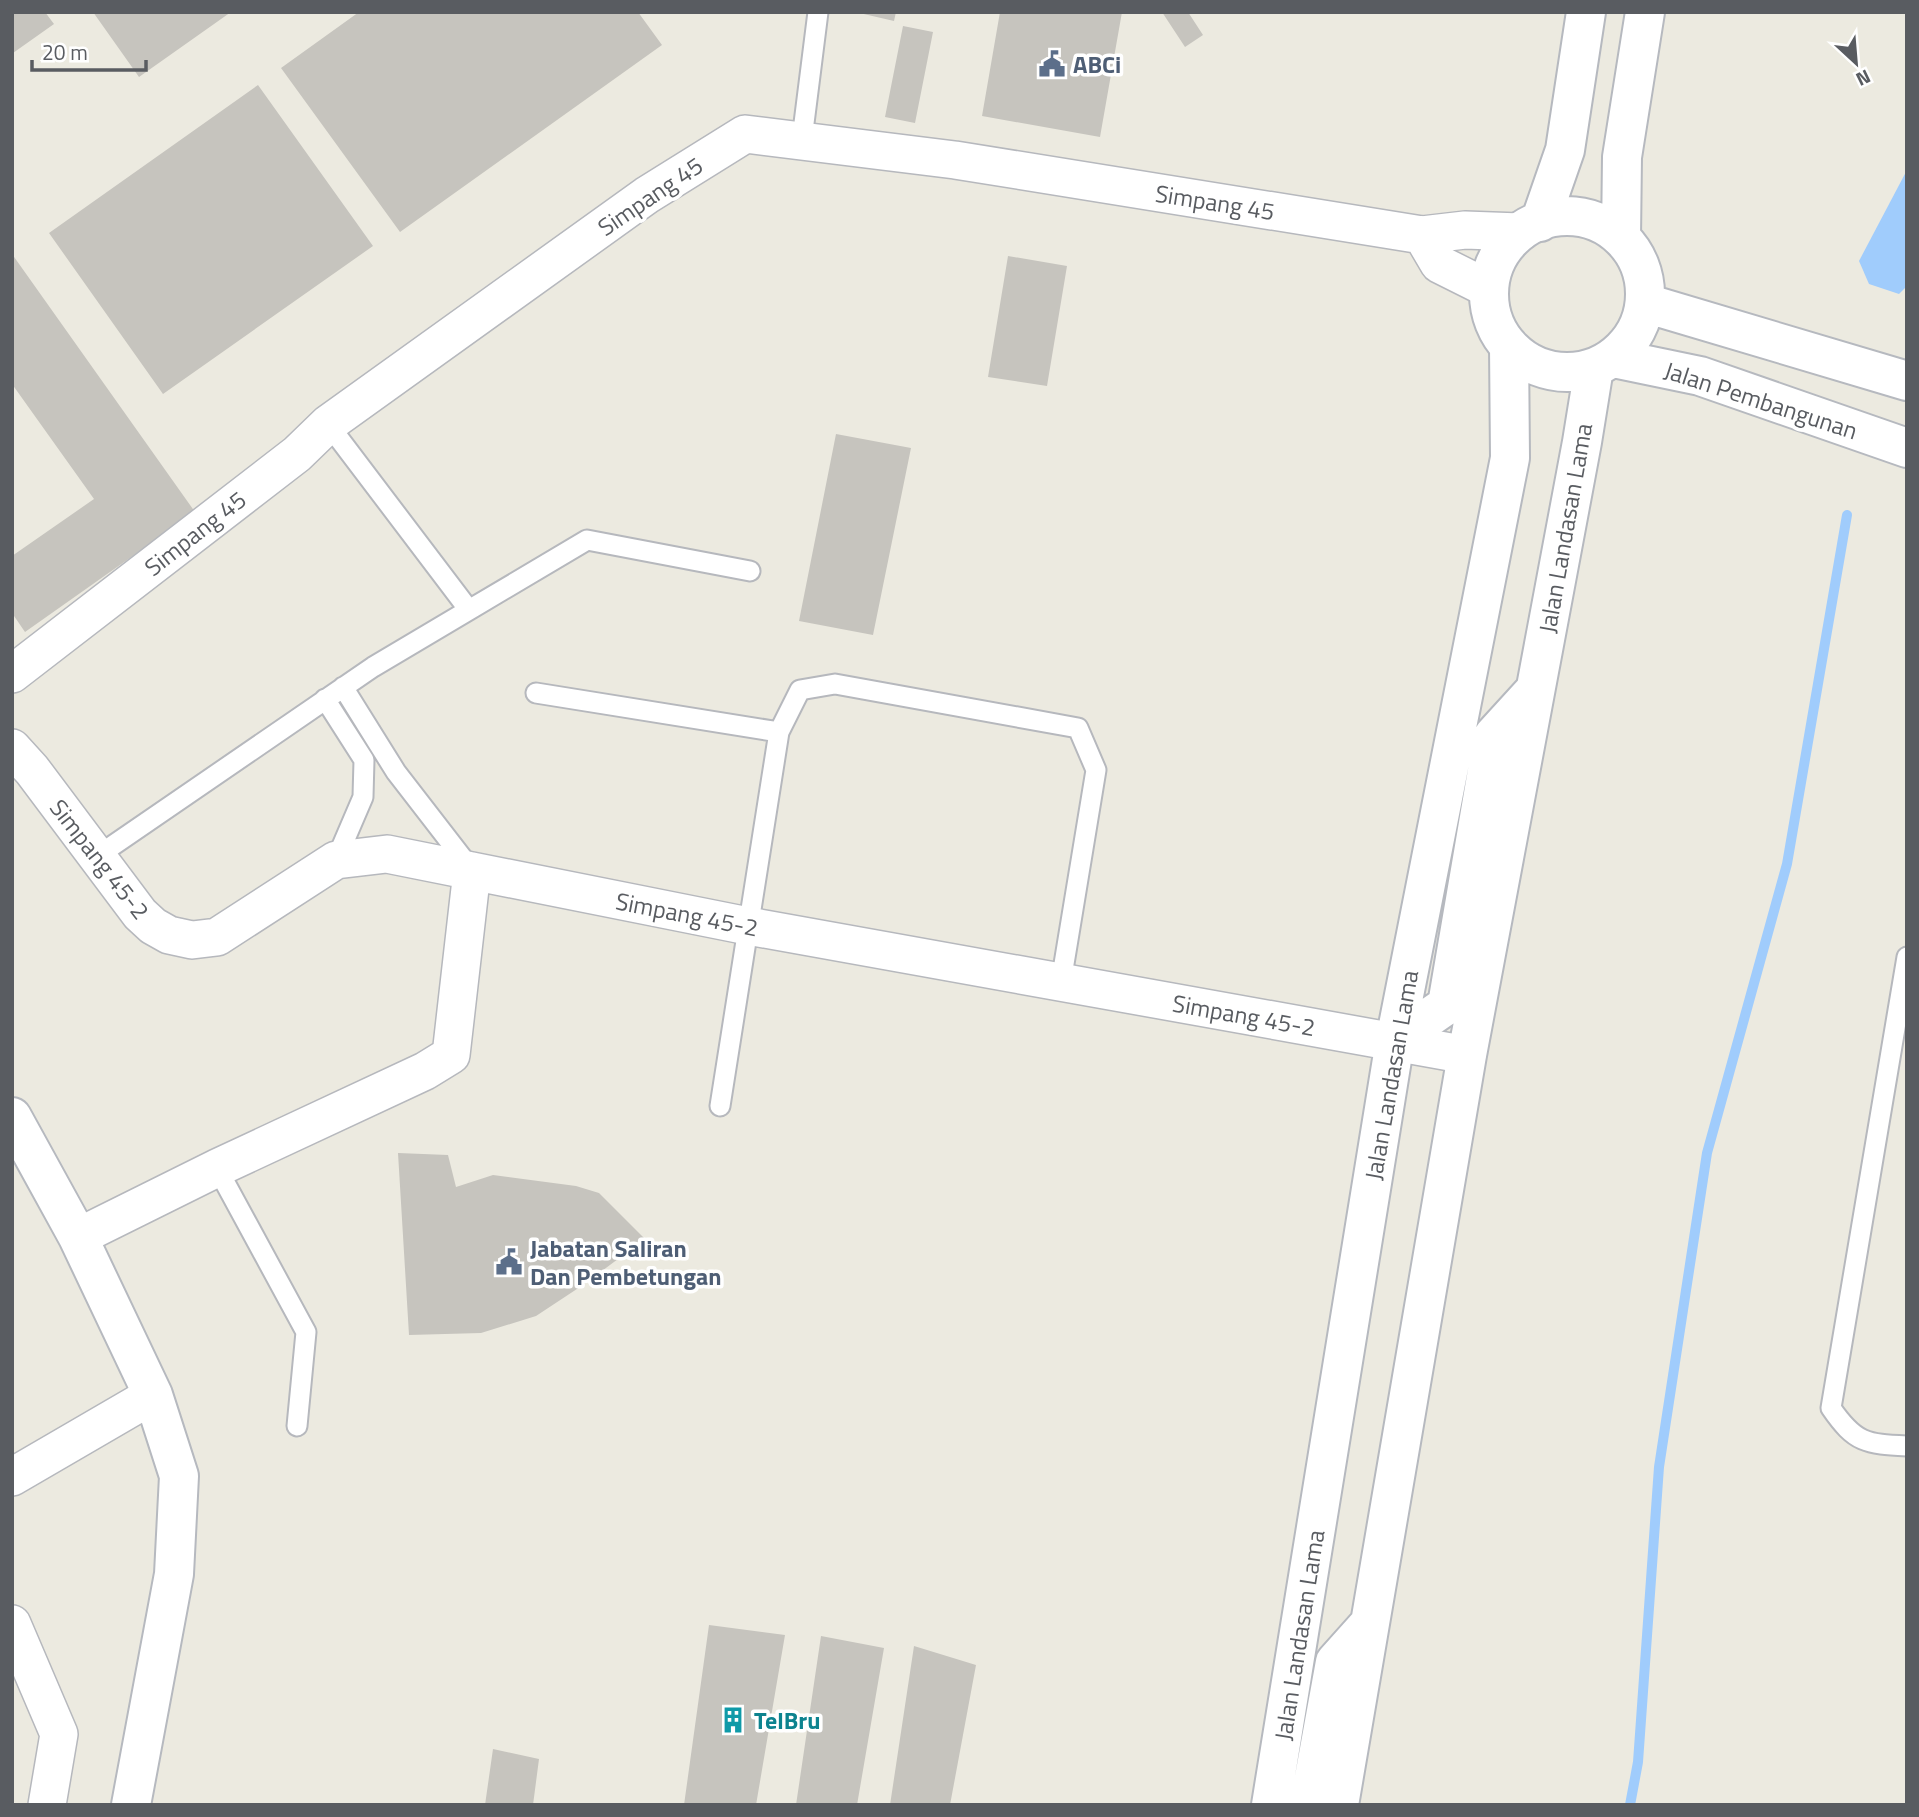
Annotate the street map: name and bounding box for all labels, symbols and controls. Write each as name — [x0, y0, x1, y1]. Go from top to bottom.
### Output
scale bar — [32, 28, 145, 72]
north arrow — [1821, 28, 1891, 98]
text: 20 m — [42, 36, 88, 68]
place label: ABCi — [1073, 46, 1121, 82]
public building icon: ABCi — [1037, 49, 1067, 79]
text: N — [1851, 63, 1876, 95]
street label: Simpang 45 — [590, 147, 710, 245]
street label: Simpang 45 — [1153, 175, 1277, 229]
street label: Jalan Pembangunan — [1660, 352, 1862, 448]
street label: Jalan Landasan Lama — [1529, 420, 1601, 636]
street label: Simpang 45 — [136, 482, 254, 584]
street label: Simpang 45-2 — [41, 791, 159, 927]
street label: Simpang 45-2 — [613, 883, 761, 945]
street label: Jalan Landasan Lama — [1355, 967, 1427, 1183]
street label: Simpang 45-2 — [1170, 985, 1318, 1045]
place label: Jabatan Saliran Dan Pembetungan — [530, 1230, 722, 1294]
public building icon: Jabatan Saliran Dan Pembetungan — [494, 1247, 524, 1277]
street label: Jalan Landasan Lama — [1265, 1527, 1333, 1743]
place label: TelBru — [754, 1702, 821, 1738]
building icon: TelBru — [718, 1705, 748, 1735]

